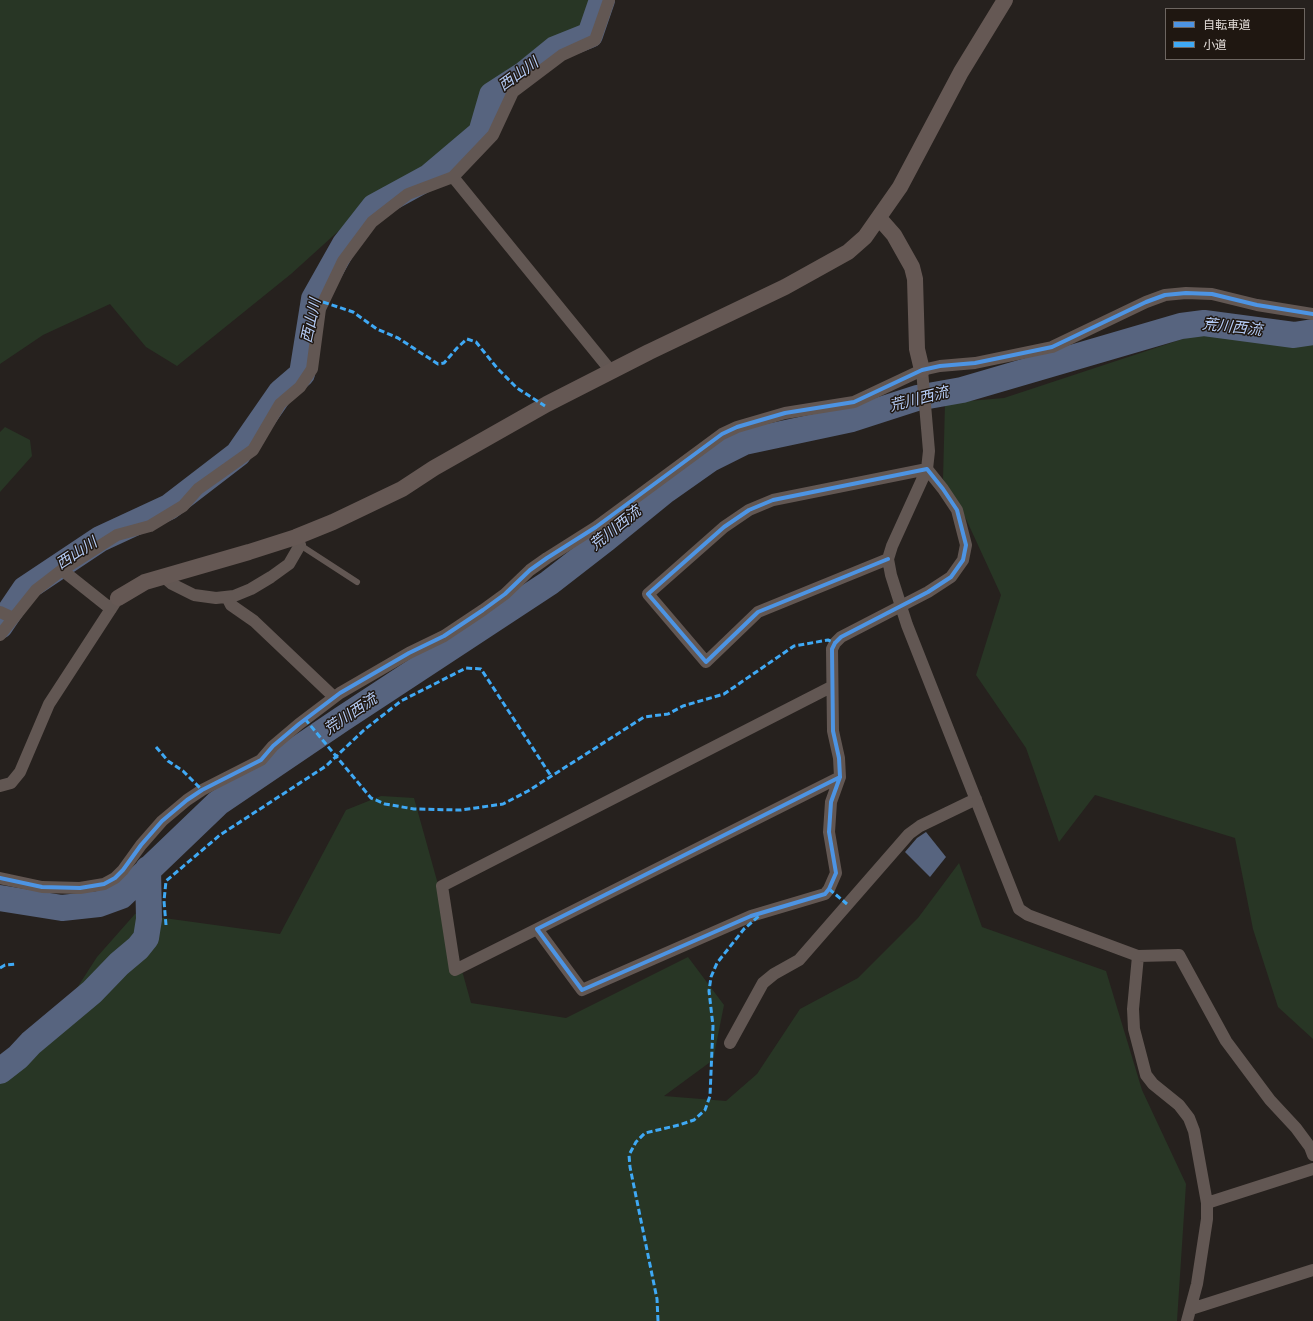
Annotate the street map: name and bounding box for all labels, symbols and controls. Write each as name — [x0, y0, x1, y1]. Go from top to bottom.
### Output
legend — [1165, 8, 1305, 60]
text: 自転車道 — [1203, 17, 1251, 33]
text: 小道 — [1203, 37, 1227, 53]
water label: 西山川 — [496, 54, 542, 96]
water label: 西山川 — [299, 297, 325, 345]
water label: 荒川西流 — [1201, 316, 1263, 340]
water label: 荒川西流 — [888, 384, 950, 416]
water label: 荒川西流 — [587, 503, 645, 555]
water label: 西山川 — [53, 534, 101, 574]
water label: 荒川西流 — [321, 691, 381, 739]

